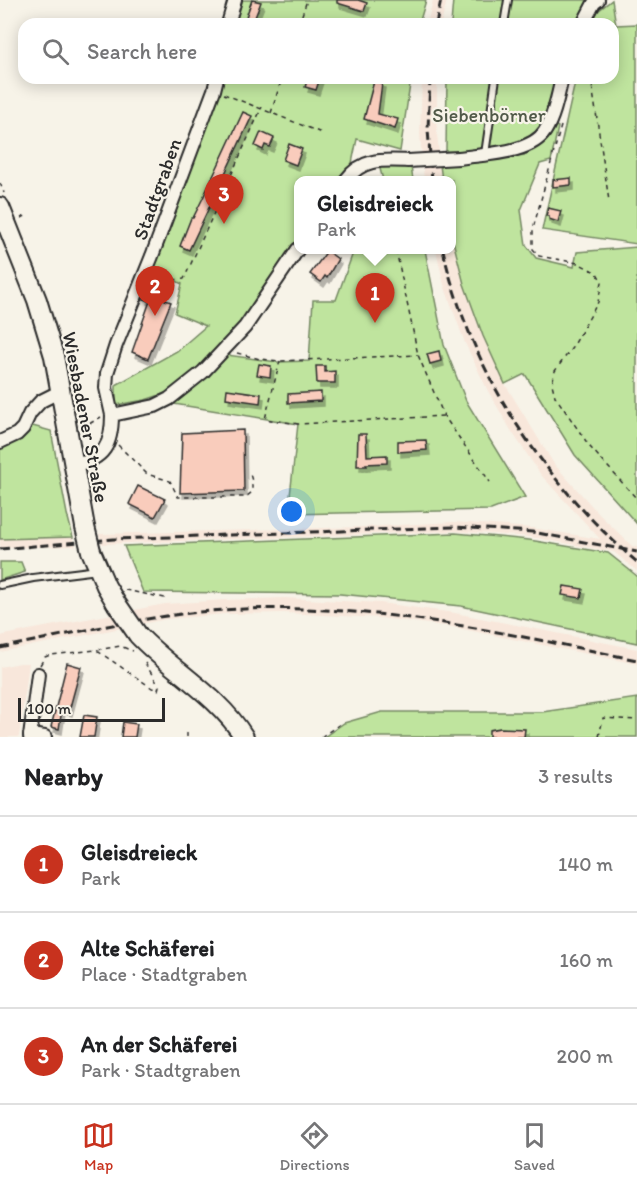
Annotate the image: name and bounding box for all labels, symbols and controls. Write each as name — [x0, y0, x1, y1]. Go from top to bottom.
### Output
search box — [18, 18, 619, 84]
icon: search — [39, 35, 72, 68]
text: Search here — [87, 38, 197, 65]
park label: Siebenbörner — [432, 103, 546, 127]
street label: Stadtgraben — [128, 135, 186, 243]
pin: 3 — [204, 174, 244, 224]
popup — [294, 176, 456, 254]
text: Gleisdreieck — [317, 190, 433, 217]
text: Park — [317, 217, 356, 241]
pin: 2 — [136, 266, 174, 316]
pin: 1 — [356, 274, 394, 323]
street label: Wiesbadener Straße — [58, 330, 114, 504]
your location — [277, 497, 306, 526]
scale bar — [18, 695, 165, 722]
text: 100 m — [27, 699, 71, 718]
text: Nearby — [24, 760, 103, 792]
text: 3 results — [538, 764, 613, 788]
text: Gleisdreieck — [81, 839, 197, 866]
text: 1 — [39, 852, 48, 876]
text: 140 m — [558, 852, 613, 876]
text: Park — [81, 866, 120, 890]
text: Alte Schäferei — [81, 935, 215, 962]
text: 2 — [38, 948, 49, 972]
text: 160 m — [560, 948, 613, 972]
text: Place · Stadtgraben — [81, 962, 247, 986]
text: An der Schäferei — [81, 1031, 237, 1058]
text: 3 — [38, 1044, 49, 1068]
text: 200 m — [557, 1044, 613, 1068]
text: Park · Stadtgraben — [81, 1058, 241, 1082]
tab: Map — [82, 1119, 115, 1174]
tab: Directions — [279, 1119, 350, 1174]
tab: Saved — [514, 1119, 555, 1174]

